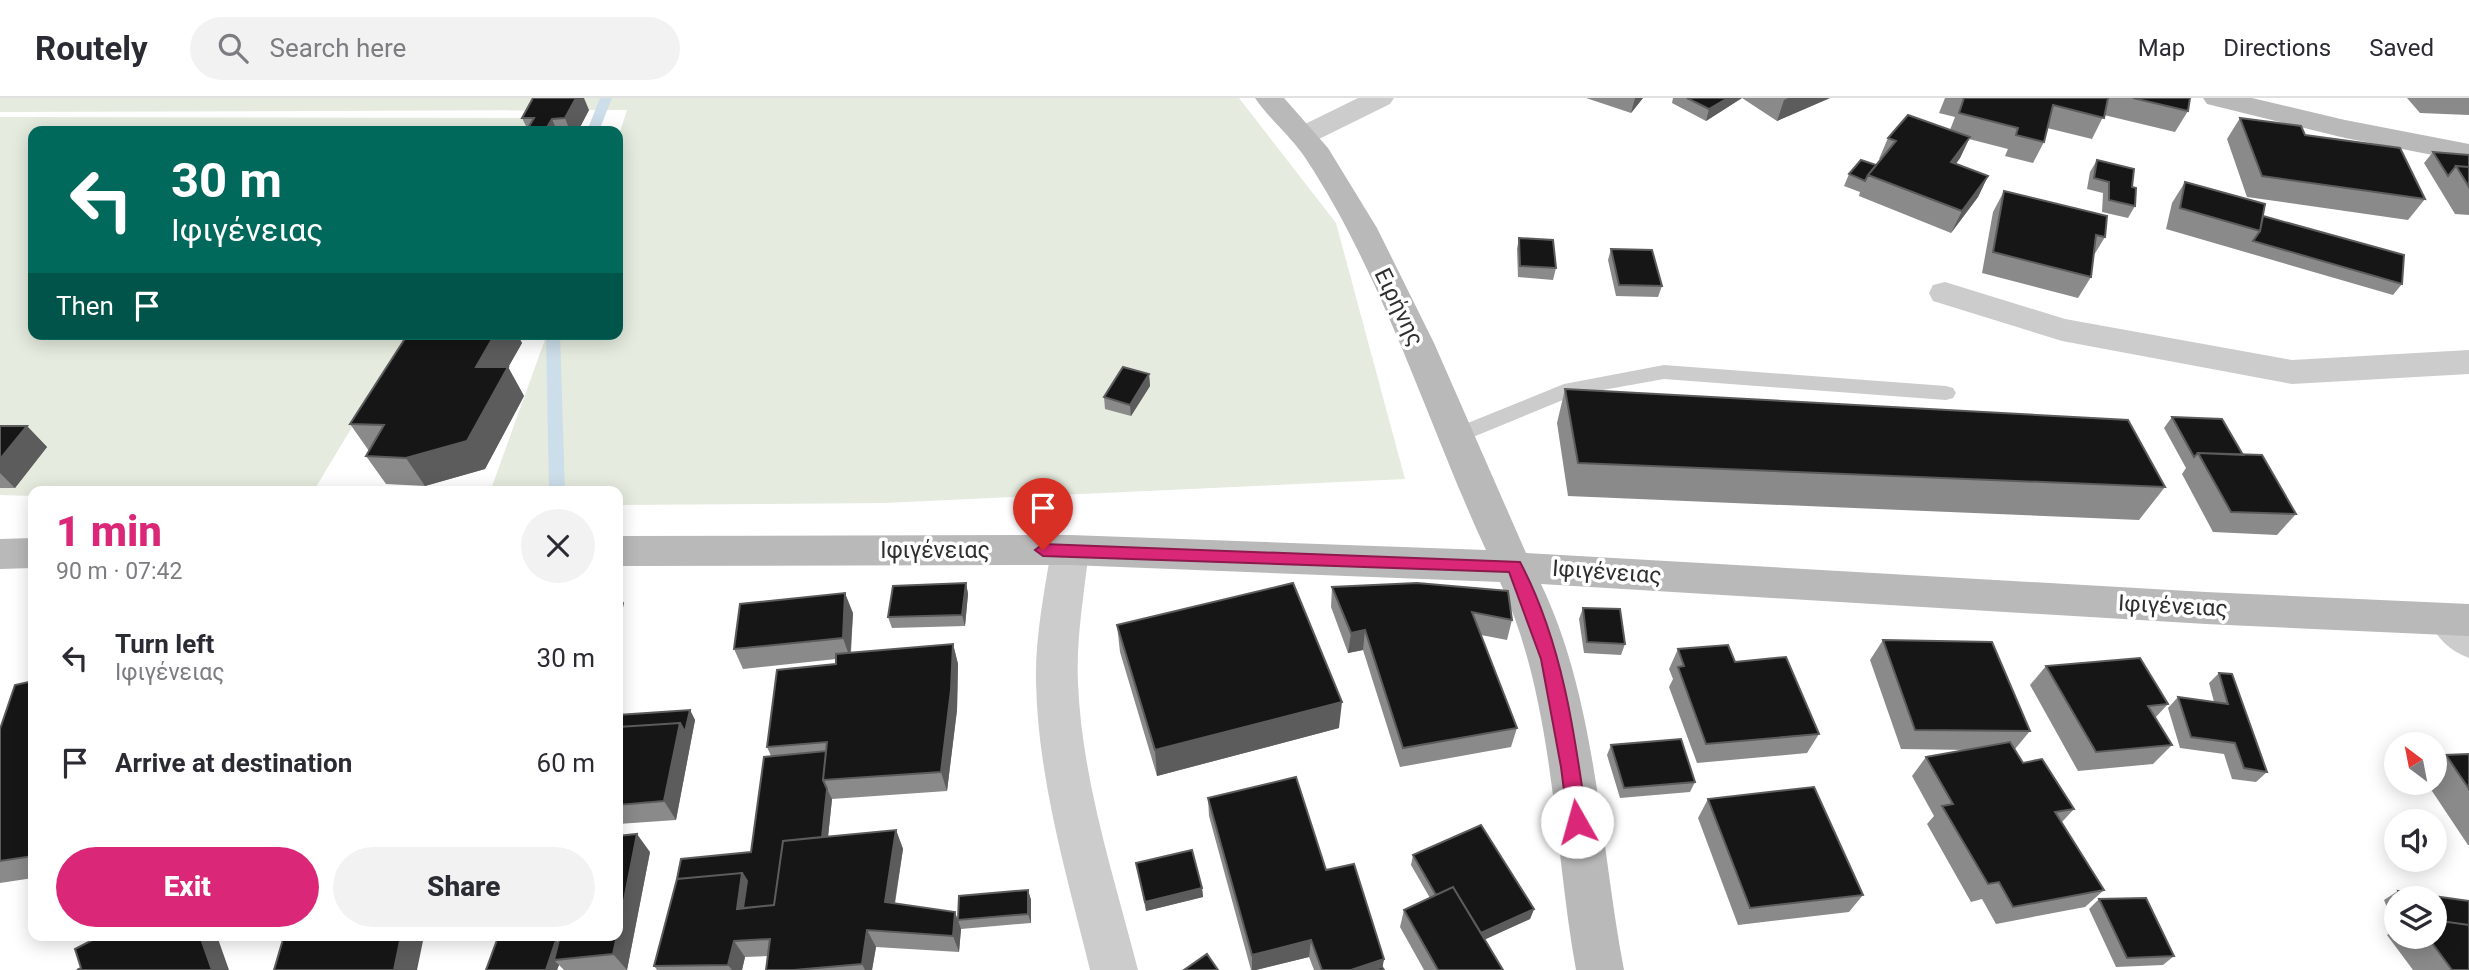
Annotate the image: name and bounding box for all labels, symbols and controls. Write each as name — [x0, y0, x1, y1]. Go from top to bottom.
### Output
search box — [190, 17, 680, 80]
text: Routely — [35, 29, 148, 68]
icon: search — [214, 29, 252, 67]
text: Search here — [270, 33, 406, 63]
text: Map — [2138, 34, 2185, 62]
text: Directions — [2223, 34, 2331, 62]
text: Saved — [2369, 34, 2434, 62]
text: 30 m — [171, 152, 282, 209]
icon: left — [56, 154, 147, 245]
text: Ιφιγένειας — [171, 211, 324, 249]
street label: Ειρήνης — [1369, 264, 1429, 350]
icon: arrive — [128, 287, 166, 325]
text: Then — [56, 291, 114, 321]
pin — [1013, 478, 1073, 550]
icon: arrive — [1024, 489, 1062, 527]
text: 1 min — [56, 507, 162, 556]
button: close — [521, 509, 595, 583]
street label: Ιφιγένειας — [880, 537, 990, 564]
street label: Ιφιγένειας — [1551, 555, 1663, 589]
text: 90 m · 07:42 — [56, 558, 182, 585]
street label: Ιφιγένειας — [2118, 590, 2228, 622]
text: Turn left — [115, 629, 214, 659]
icon: left — [56, 639, 94, 677]
text: 30 m — [537, 643, 595, 673]
text: Ιφιγένειας — [115, 659, 225, 686]
north arrow — [2384, 732, 2446, 794]
map controls — [2384, 732, 2447, 949]
icon: arrive — [56, 744, 94, 782]
text: Arrive at destination — [115, 748, 352, 778]
text: 60 m — [537, 748, 595, 778]
position arrow — [1540, 785, 1614, 859]
button: sound — [2384, 809, 2447, 872]
button: Exit — [56, 847, 319, 927]
button: Share — [333, 847, 595, 927]
button: layers — [2384, 886, 2447, 949]

